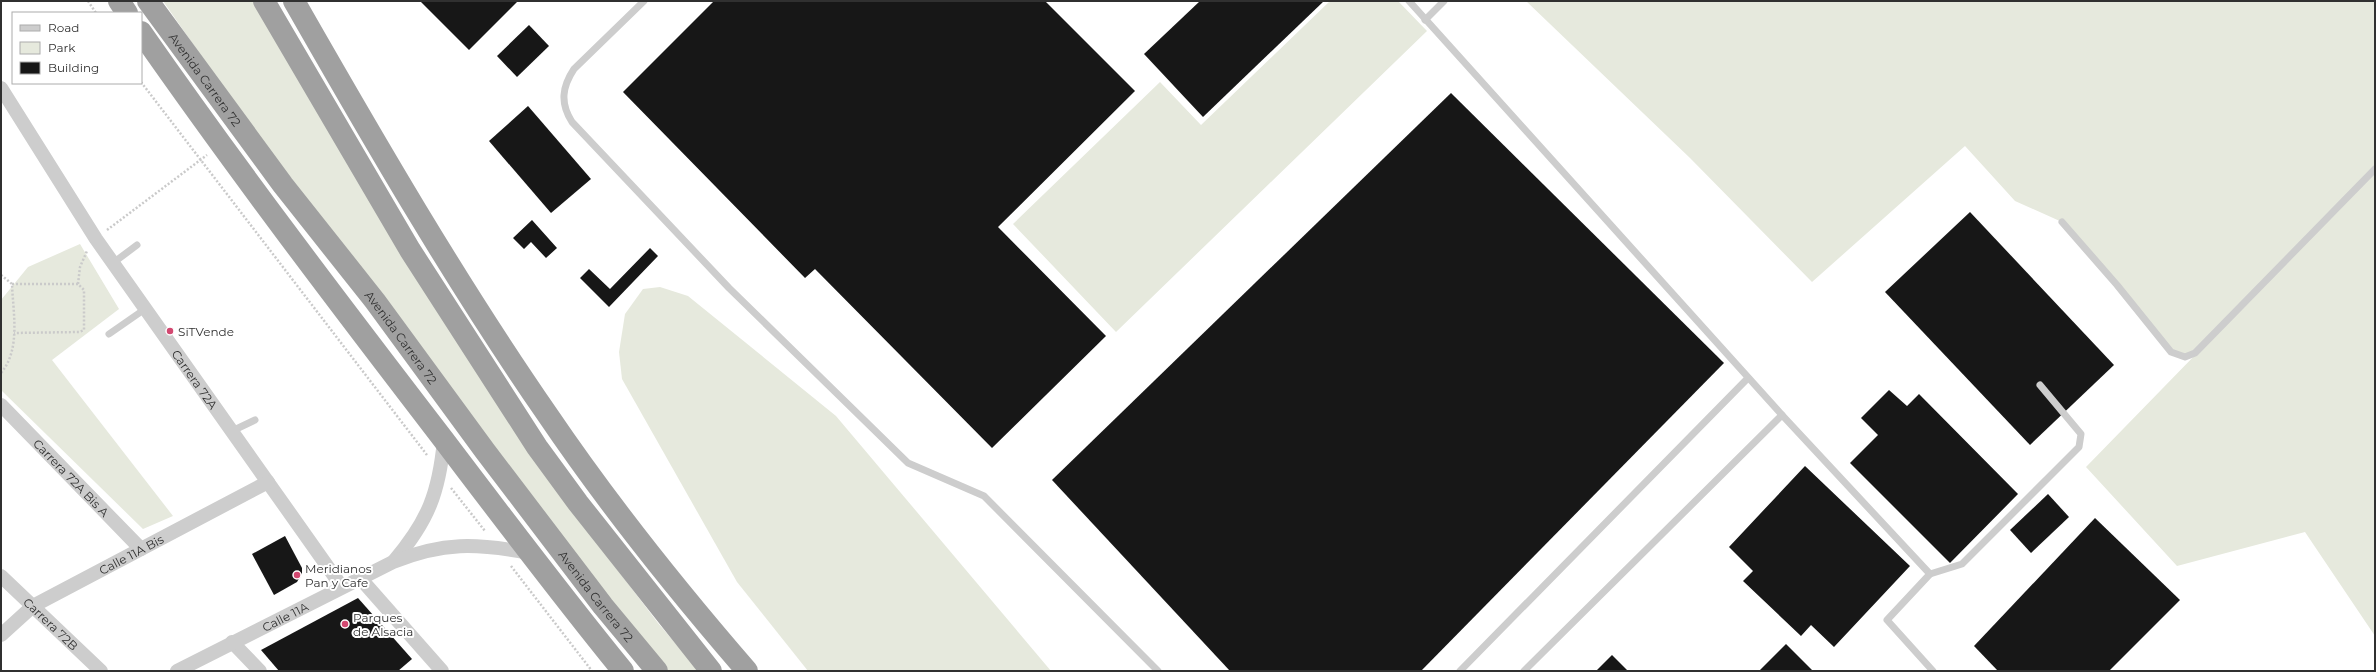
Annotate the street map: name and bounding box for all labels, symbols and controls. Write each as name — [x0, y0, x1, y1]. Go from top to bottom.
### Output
legend — [12, 12, 142, 84]
text: Road — [48, 20, 79, 35]
street label: Avenida Carrera 72 — [166, 30, 245, 129]
text: Park — [48, 40, 76, 55]
text: Building — [48, 60, 99, 75]
street label: Avenida Carrera 72 — [362, 287, 441, 387]
place label: SiTVende — [178, 324, 234, 339]
marker: SiTVende — [165, 326, 175, 336]
street label: Carrera 72A — [169, 347, 221, 412]
street label: Carrera 72A Bis A — [30, 435, 113, 520]
street label: Calle 11A Bis — [96, 531, 166, 577]
street label: Avenida Carrera 72 — [556, 547, 637, 645]
place label: Meridianos Pan y Cafe — [305, 561, 372, 590]
marker: Meridianos Pan y Cafe — [292, 570, 302, 580]
street label: Carrera 72B — [21, 594, 81, 653]
street label: Calle 11A — [259, 598, 311, 634]
place label: Parques de Alsacia — [353, 610, 413, 639]
marker: Parques de Alsacia — [340, 619, 350, 629]

